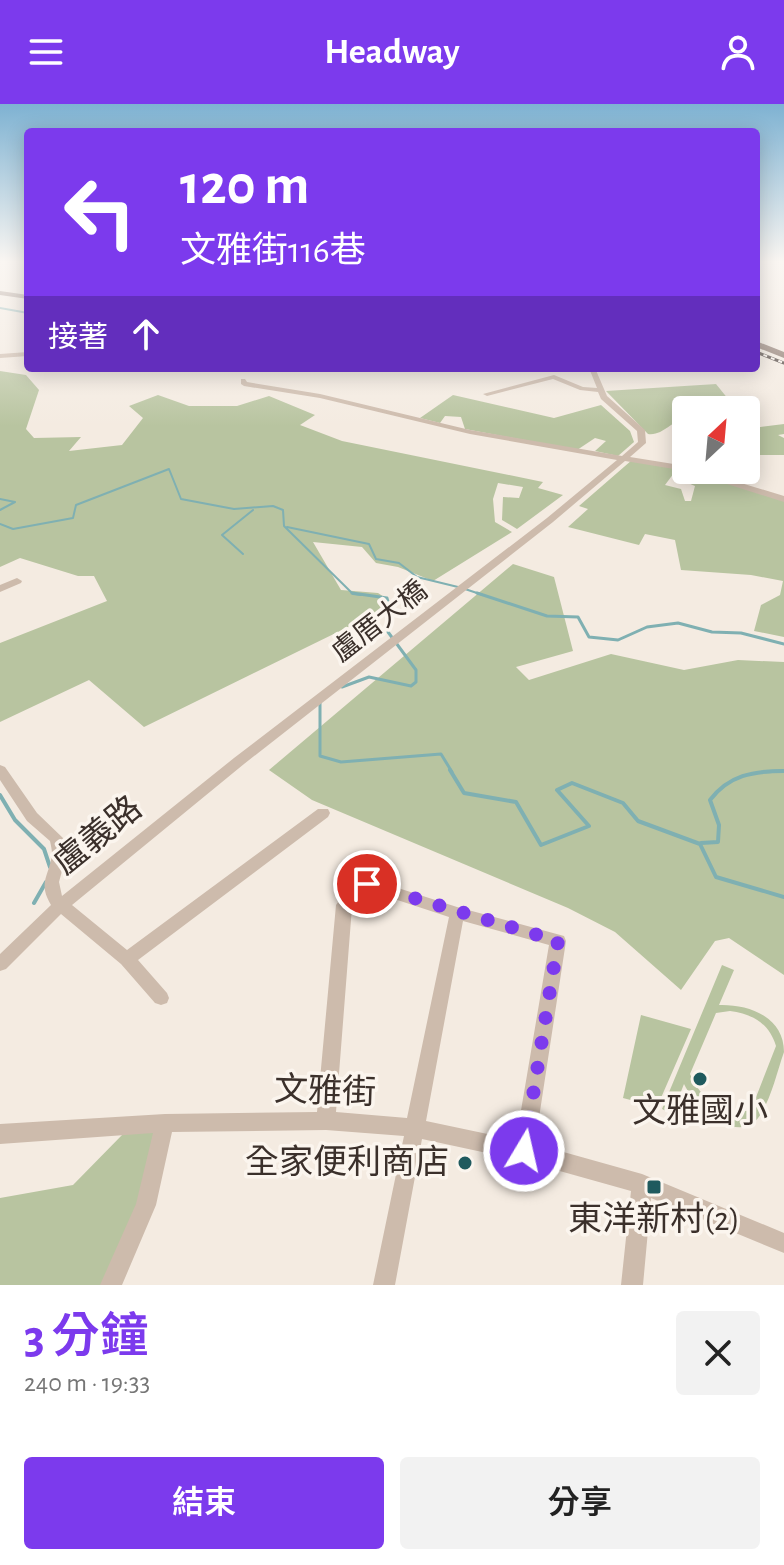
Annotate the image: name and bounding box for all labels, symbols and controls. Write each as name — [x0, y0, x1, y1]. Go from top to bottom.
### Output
icon: menu — [24, 30, 68, 74]
icon: person — [716, 30, 760, 74]
text: Headway — [324, 34, 460, 70]
text: 120 m — [180, 158, 309, 214]
icon: left — [48, 160, 152, 264]
text: 文雅街116巷 — [180, 233, 366, 269]
icon: ahead — [124, 312, 168, 356]
text: 接著 — [48, 323, 108, 353]
north arrow — [672, 396, 760, 484]
map controls — [672, 396, 760, 484]
street label: 盧厝大橋 — [326, 575, 433, 668]
street label: 盧義路 — [46, 789, 148, 881]
pin — [333, 850, 401, 918]
icon: arrive — [345, 862, 389, 906]
marker: 文雅國小 — [691, 1070, 709, 1088]
street label: 文雅街 — [273, 1071, 377, 1111]
place label: 文雅國小 — [632, 1093, 768, 1129]
position arrow — [482, 1109, 566, 1193]
place label: 全家便利商店 — [245, 1144, 449, 1180]
marker: 全家便利商店 — [456, 1154, 474, 1172]
marker: 東洋新村(2) — [645, 1178, 663, 1196]
place label: 東洋新村(2) — [568, 1201, 740, 1237]
button: close — [676, 1311, 760, 1395]
text: 3 分鐘 — [24, 1314, 148, 1362]
text: 240 m · 19:33 — [24, 1370, 150, 1396]
button: 結束 — [24, 1457, 384, 1549]
button: 分享 — [400, 1457, 760, 1549]

